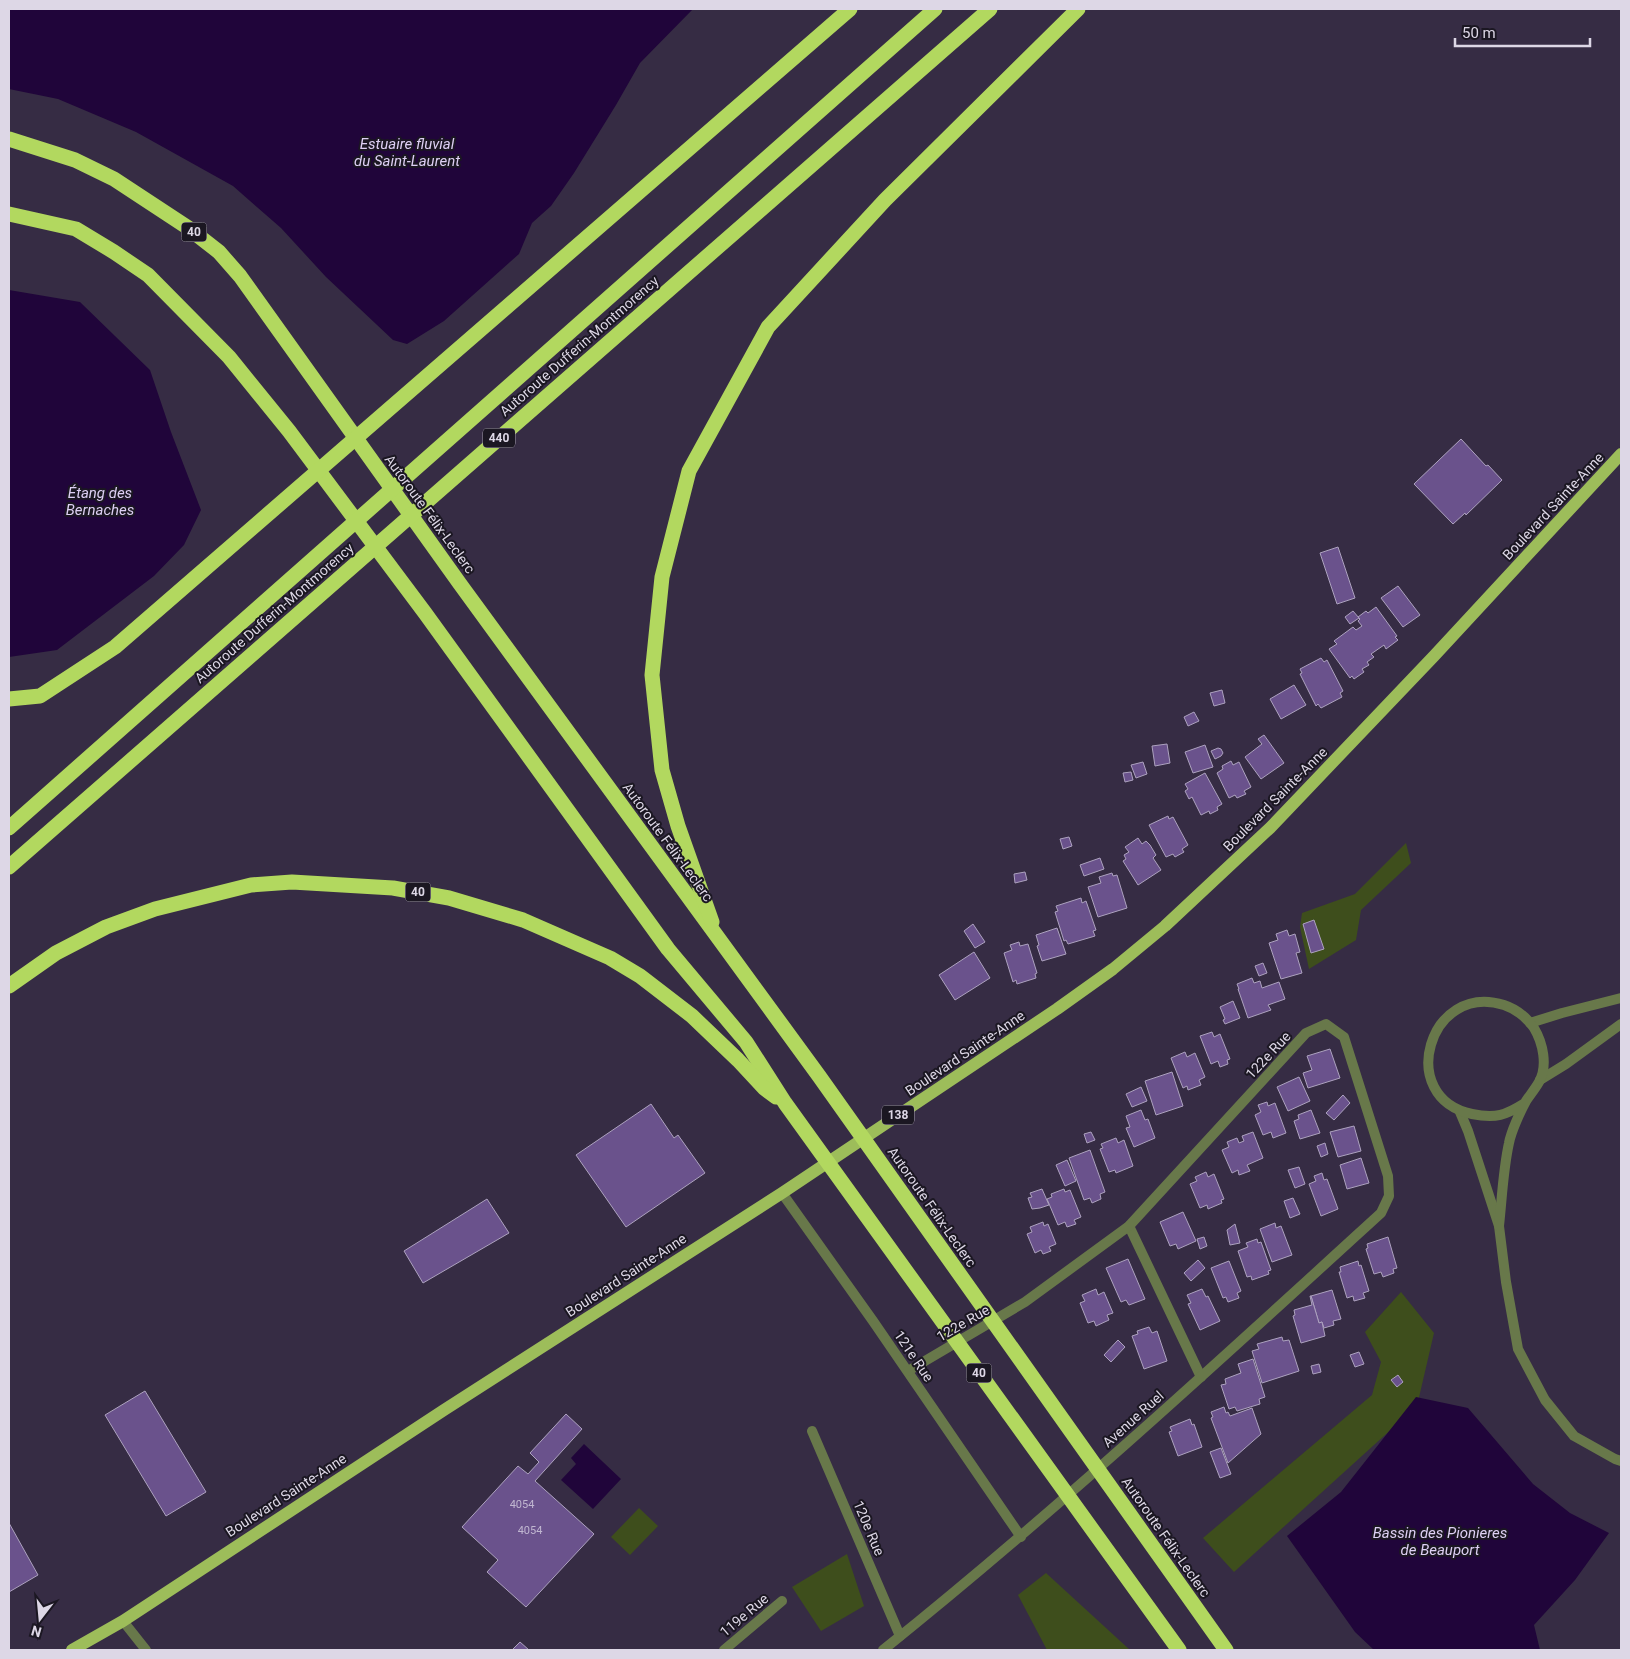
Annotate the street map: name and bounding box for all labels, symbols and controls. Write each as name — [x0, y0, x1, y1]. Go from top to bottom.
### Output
scale bar — [1455, 15, 1590, 47]
text: 50 m — [1462, 24, 1496, 42]
water label: Estuaire fluvial du Saint-Laurent — [354, 135, 460, 170]
road number: 40 — [182, 222, 206, 242]
street label: Autoroute Dufferin-Montmorency — [496, 272, 662, 419]
road number: 440 — [483, 428, 515, 448]
street label: Boulevard Sainte-Anne — [1499, 449, 1607, 563]
street label: Autoroute Félix-Leclerc — [382, 452, 478, 576]
water label: Étang des Bernaches — [66, 484, 134, 519]
street label: Autoroute Dufferin-Montmorency — [191, 539, 357, 686]
street label: Boulevard Sainte-Anne — [1220, 744, 1330, 854]
street label: Autoroute Félix-Leclerc — [620, 780, 716, 904]
road number: 40 — [406, 882, 430, 902]
street label: Boulevard Sainte-Anne — [902, 1007, 1028, 1099]
street label: 122e Rue — [1242, 1028, 1294, 1082]
road number: 138 — [882, 1106, 914, 1124]
street label: Autoroute Félix-Leclerc — [885, 1144, 979, 1270]
street label: Boulevard Sainte-Anne — [563, 1230, 689, 1320]
street label: 122e Rue — [934, 1302, 992, 1344]
street label: 121e Rue — [891, 1327, 937, 1385]
road number: 40 — [966, 1364, 992, 1382]
street label: Avenue Ruel — [1099, 1387, 1167, 1451]
street label: Boulevard Sainte-Anne — [223, 1450, 349, 1540]
street label: Autoroute Félix-Leclerc — [1119, 1474, 1213, 1600]
house number: 4054 — [510, 1498, 534, 1511]
street label: 120e Rue — [850, 1498, 888, 1558]
house number: 4054 — [518, 1524, 542, 1537]
water label: Bassin des Pionieres de Beauport — [1373, 1524, 1507, 1559]
street label: 119e Rue — [717, 1590, 771, 1640]
north arrow — [15, 1594, 65, 1644]
text: N — [29, 1622, 43, 1641]

